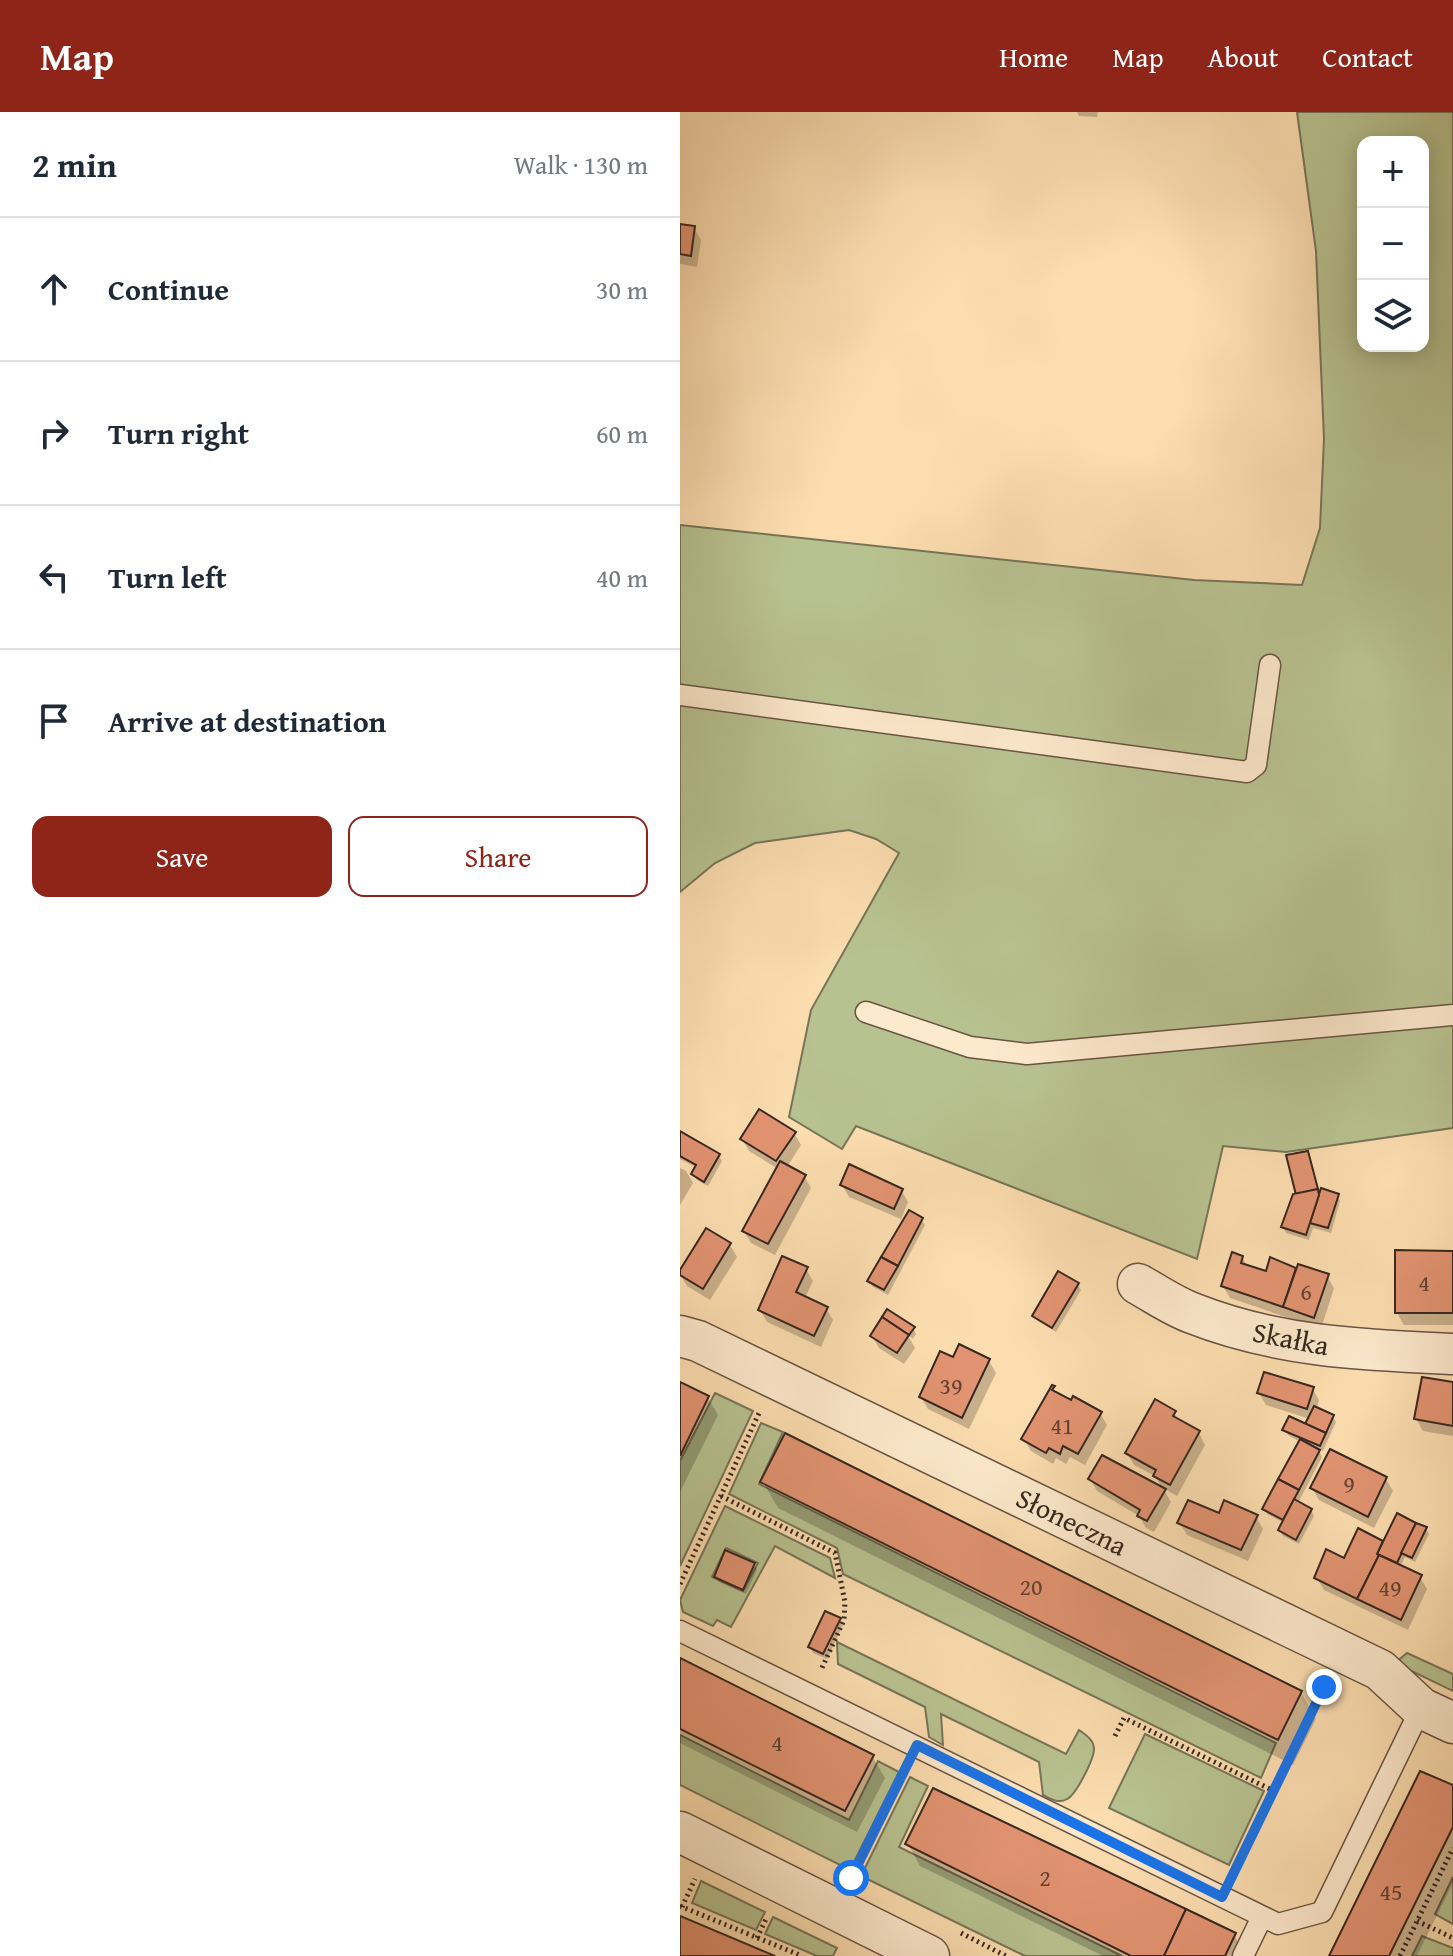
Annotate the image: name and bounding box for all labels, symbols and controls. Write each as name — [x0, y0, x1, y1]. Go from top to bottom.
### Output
text: Map — [40, 28, 114, 84]
text: Home — [999, 36, 1068, 77]
text: Map — [1112, 36, 1164, 77]
text: About — [1208, 36, 1278, 77]
text: Contact — [1322, 36, 1413, 77]
map controls — [1357, 136, 1429, 352]
button: + — [1357, 136, 1429, 208]
text: 2 min — [32, 140, 117, 189]
text: Walk · 130 m — [514, 145, 648, 184]
button: − — [1357, 208, 1429, 280]
icon: ahead — [32, 267, 76, 311]
text: Continue — [108, 267, 229, 311]
text: 30 m — [596, 270, 648, 309]
button: layers — [1357, 280, 1429, 352]
icon: right — [32, 411, 76, 455]
text: Turn right — [108, 411, 249, 455]
text: 60 m — [596, 414, 648, 453]
icon: left — [32, 555, 76, 599]
text: Turn left — [108, 555, 227, 599]
text: 40 m — [596, 558, 648, 597]
icon: arrive — [32, 699, 76, 743]
text: Arrive at destination — [108, 699, 386, 743]
button: Save — [32, 816, 332, 897]
button: Share — [348, 816, 648, 897]
house number: 4 — [1418, 1265, 1430, 1300]
house number: 6 — [1300, 1274, 1312, 1309]
street label: Skałka — [1249, 1311, 1333, 1366]
house number: 39 — [939, 1368, 963, 1403]
house number: 41 — [1050, 1408, 1074, 1443]
house number: 9 — [1343, 1466, 1355, 1501]
street label: Słoneczna — [1010, 1477, 1135, 1566]
house number: 20 — [1019, 1569, 1043, 1604]
house number: 49 — [1378, 1570, 1402, 1605]
route end — [1306, 1669, 1342, 1705]
house number: 4 — [771, 1725, 783, 1760]
route start — [833, 1860, 869, 1896]
house number: 2 — [1039, 1860, 1051, 1895]
house number: 45 — [1379, 1874, 1403, 1909]

